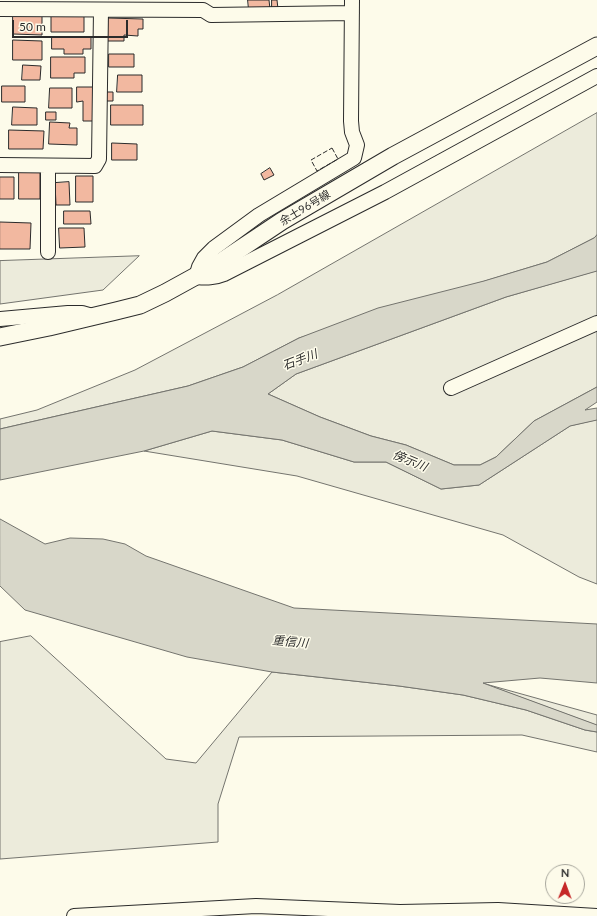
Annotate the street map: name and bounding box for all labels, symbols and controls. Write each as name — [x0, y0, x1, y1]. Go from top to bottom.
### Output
scale bar — [14, 12, 130, 38]
text: 50 m — [19, 19, 46, 34]
street label: 余土96号線 — [277, 188, 333, 228]
water label: 石手川 — [281, 347, 319, 373]
water label: 傍示川 — [391, 448, 429, 474]
water label: 重信川 — [271, 633, 309, 651]
north arrow — [545, 864, 585, 904]
text: N — [561, 866, 570, 879]

